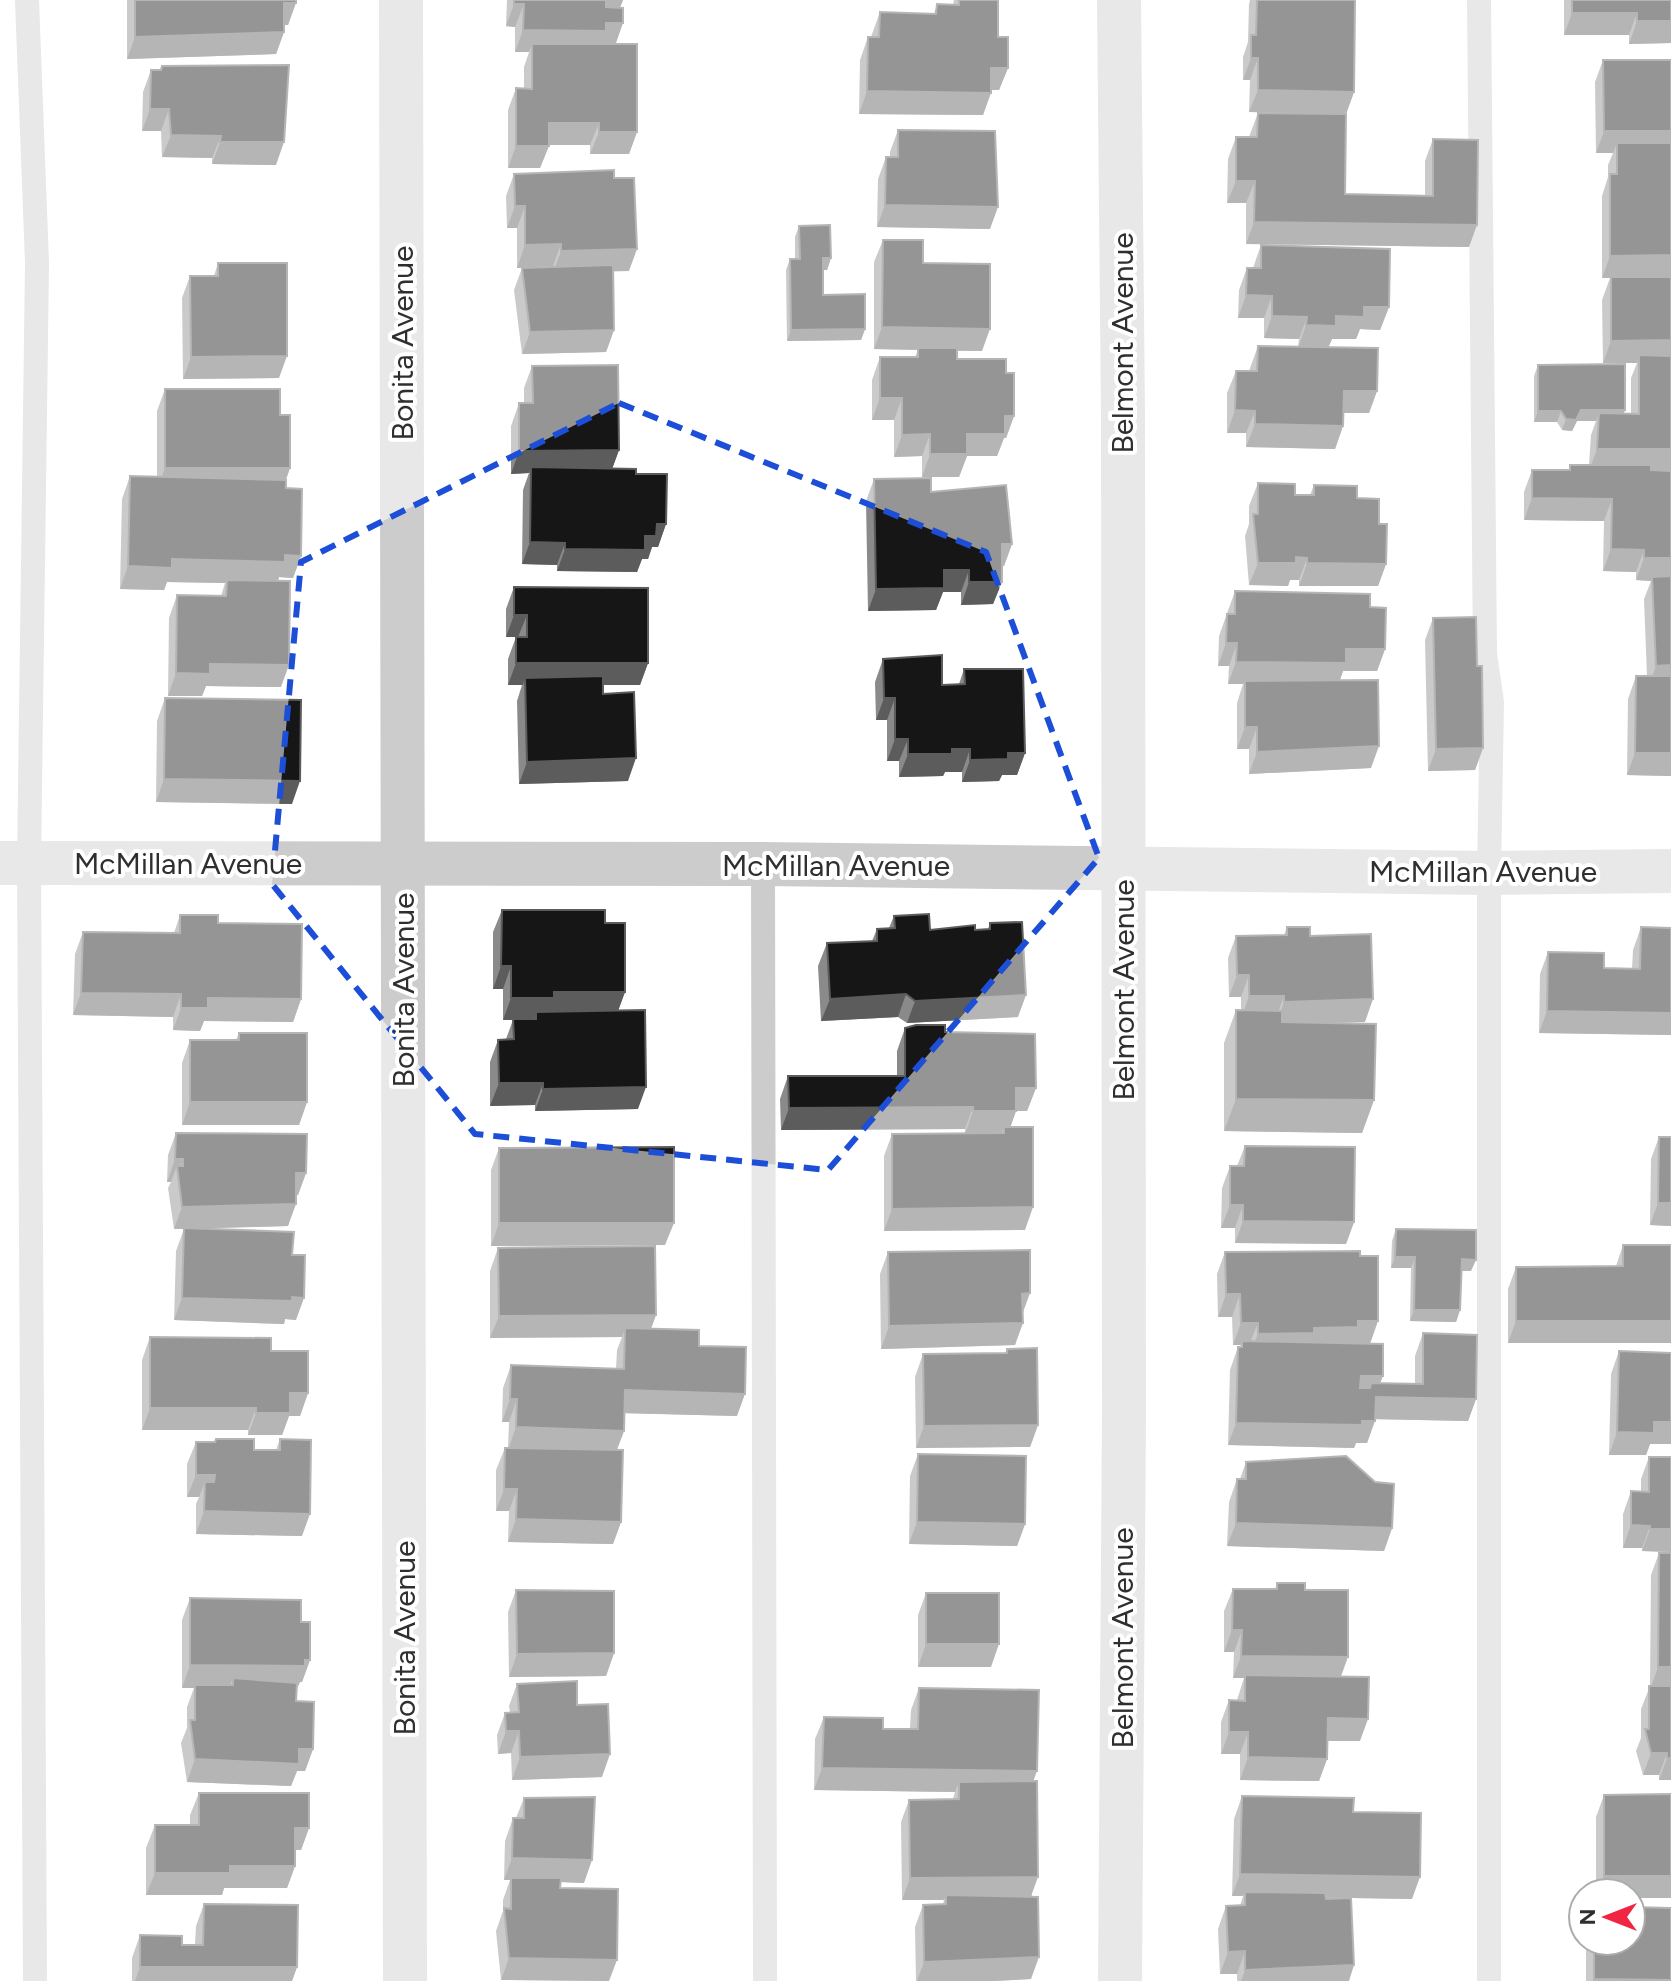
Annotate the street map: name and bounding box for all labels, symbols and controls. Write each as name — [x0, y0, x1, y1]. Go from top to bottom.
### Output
street label: Belmont Avenue — [1104, 232, 1141, 454]
street label: Bonita Avenue — [384, 246, 421, 440]
street label: McMillan Avenue — [74, 845, 302, 882]
street label: McMillan Avenue — [722, 847, 950, 884]
street label: McMillan Avenue — [1369, 853, 1597, 890]
street label: Belmont Avenue — [1105, 879, 1142, 1101]
street label: Bonita Avenue — [385, 893, 422, 1087]
street label: Belmont Avenue — [1104, 1527, 1141, 1749]
street label: Bonita Avenue — [386, 1541, 423, 1735]
north arrow — [1567, 1877, 1647, 1957]
text: N — [1574, 1908, 1601, 1926]

